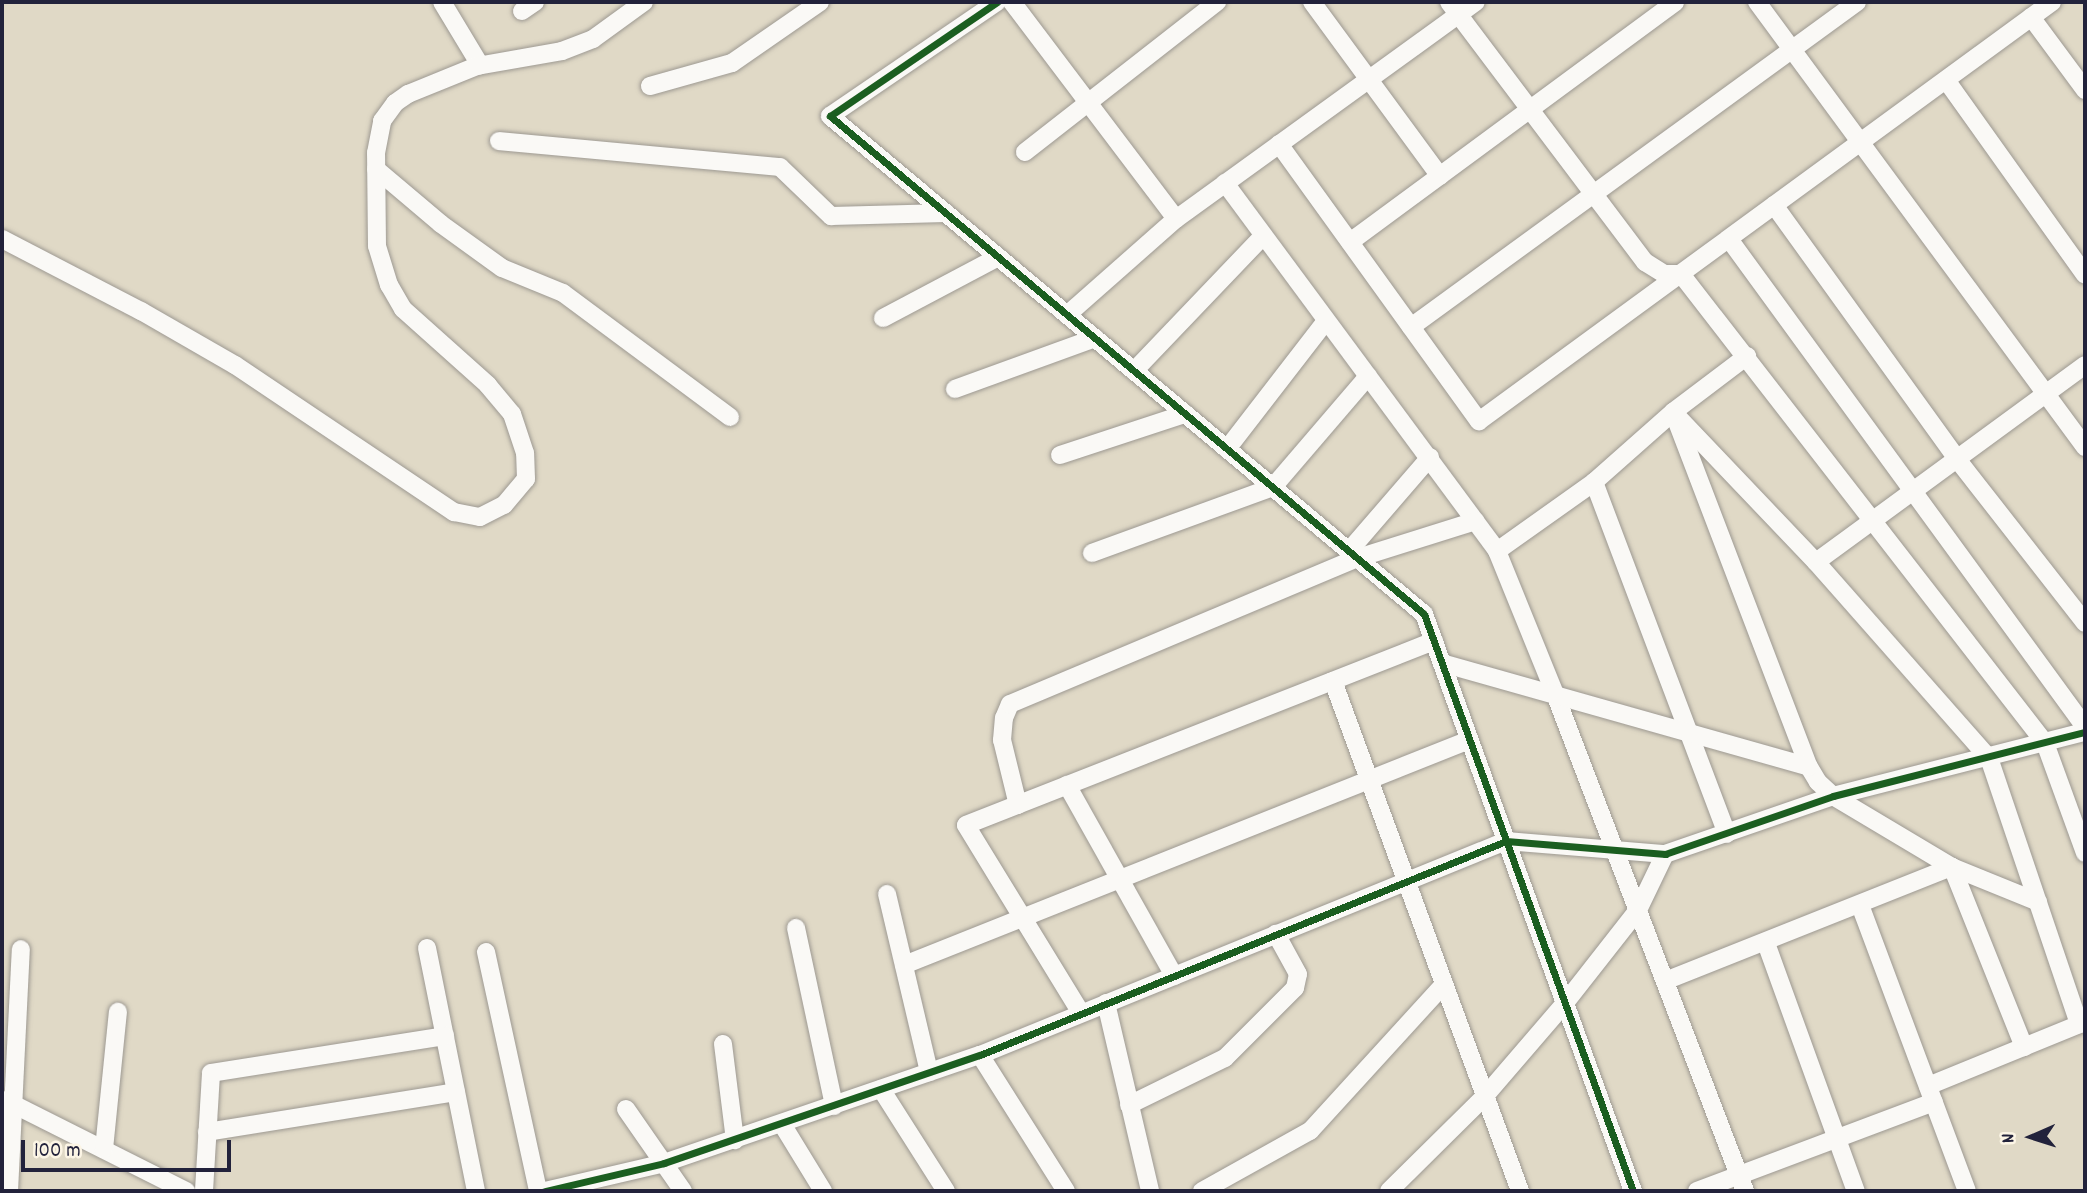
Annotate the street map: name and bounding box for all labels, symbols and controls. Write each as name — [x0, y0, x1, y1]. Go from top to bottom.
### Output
north arrow — [1996, 1102, 2066, 1172]
scale bar — [24, 1126, 234, 1170]
text: N — [1996, 1133, 2023, 1144]
text: 100 m — [34, 1137, 81, 1167]

